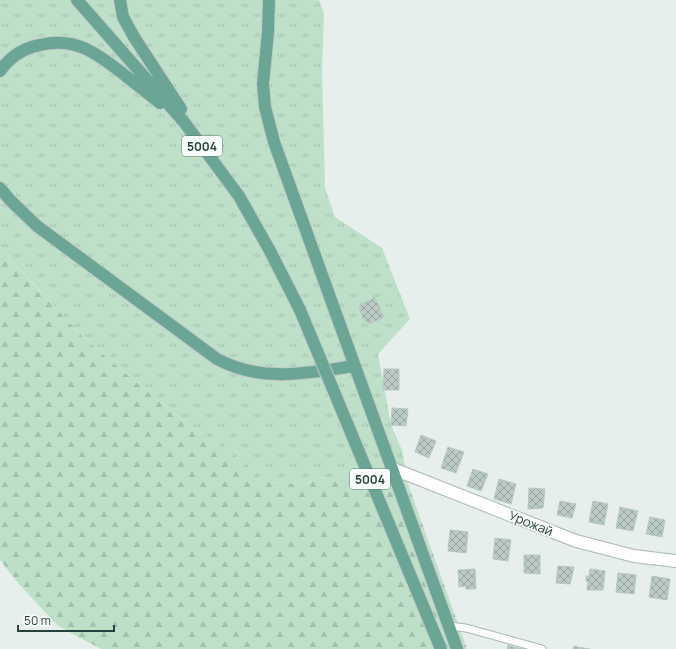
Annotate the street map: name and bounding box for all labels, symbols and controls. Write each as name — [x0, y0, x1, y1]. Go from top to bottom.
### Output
road number: 5004 — [182, 136, 222, 156]
road number: 5004 — [350, 469, 390, 489]
street label: Урожай — [506, 506, 556, 540]
scale bar — [18, 607, 114, 633]
text: 50 m — [24, 612, 51, 629]

